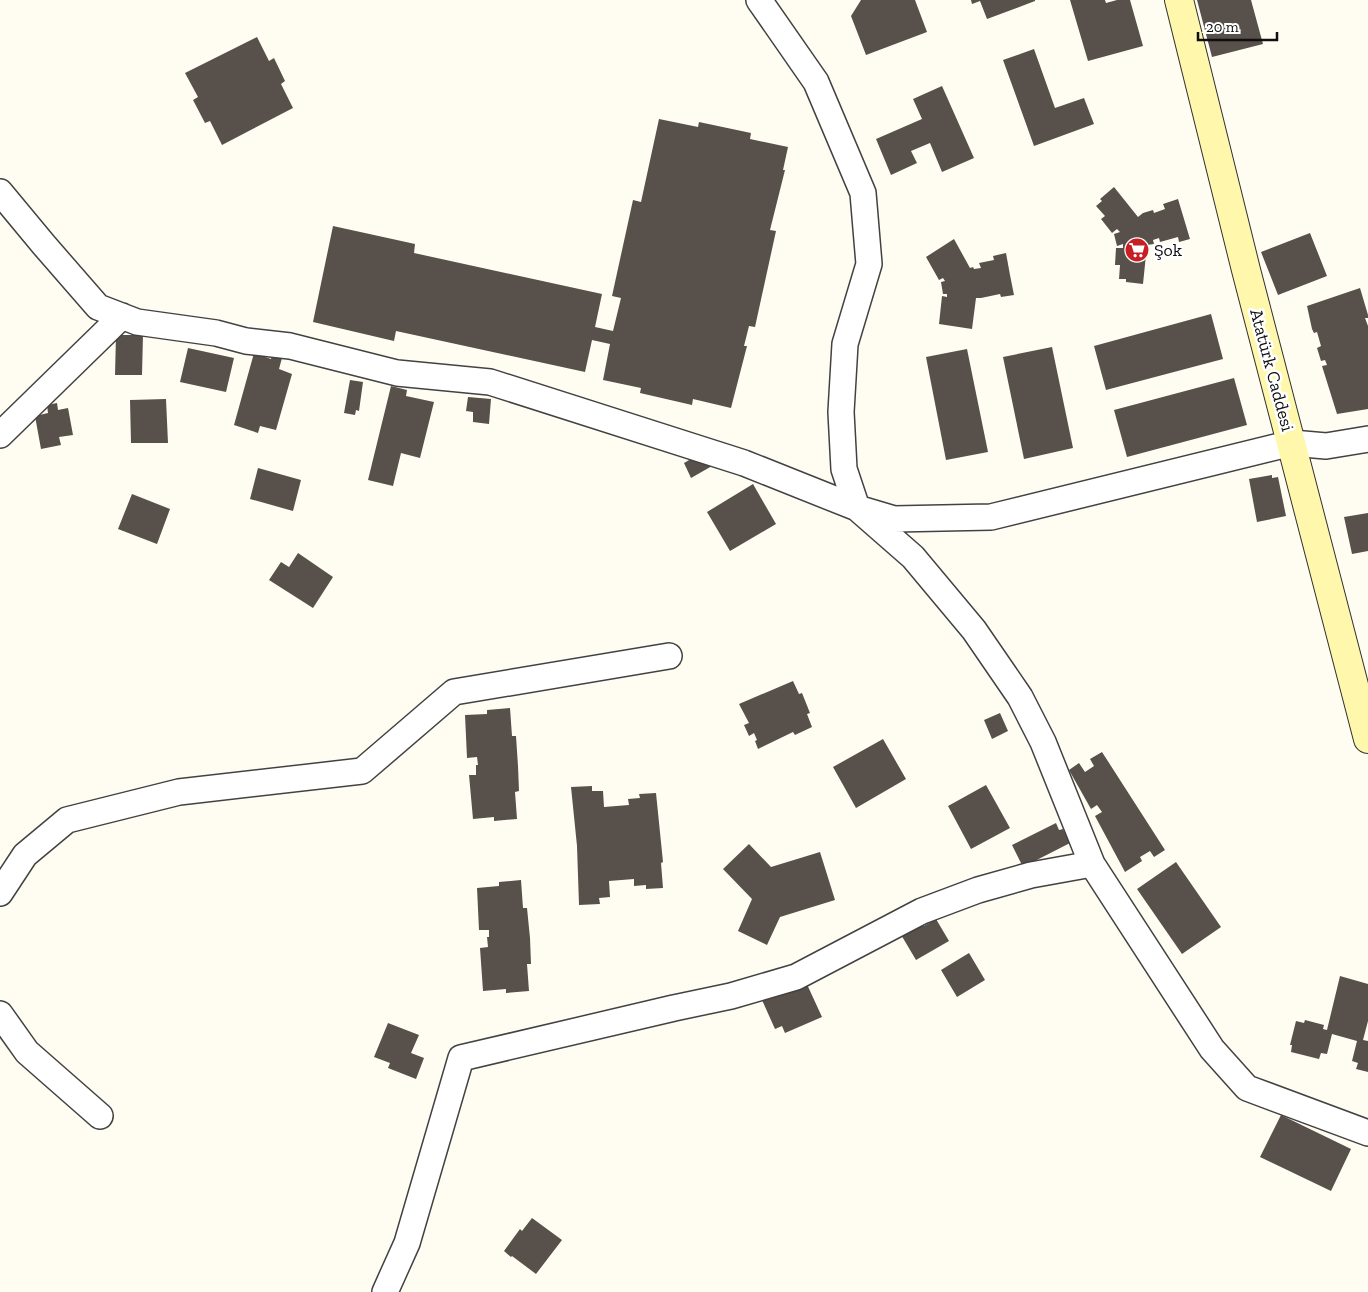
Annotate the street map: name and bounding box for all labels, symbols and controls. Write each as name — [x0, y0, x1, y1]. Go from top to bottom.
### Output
scale bar — [1198, 10, 1277, 42]
text: 20 m — [1206, 18, 1239, 36]
supermarket icon: Şok — [1124, 237, 1150, 263]
place label: Şok — [1154, 239, 1183, 261]
street label: Atatürk Caddesi — [1245, 306, 1299, 434]

